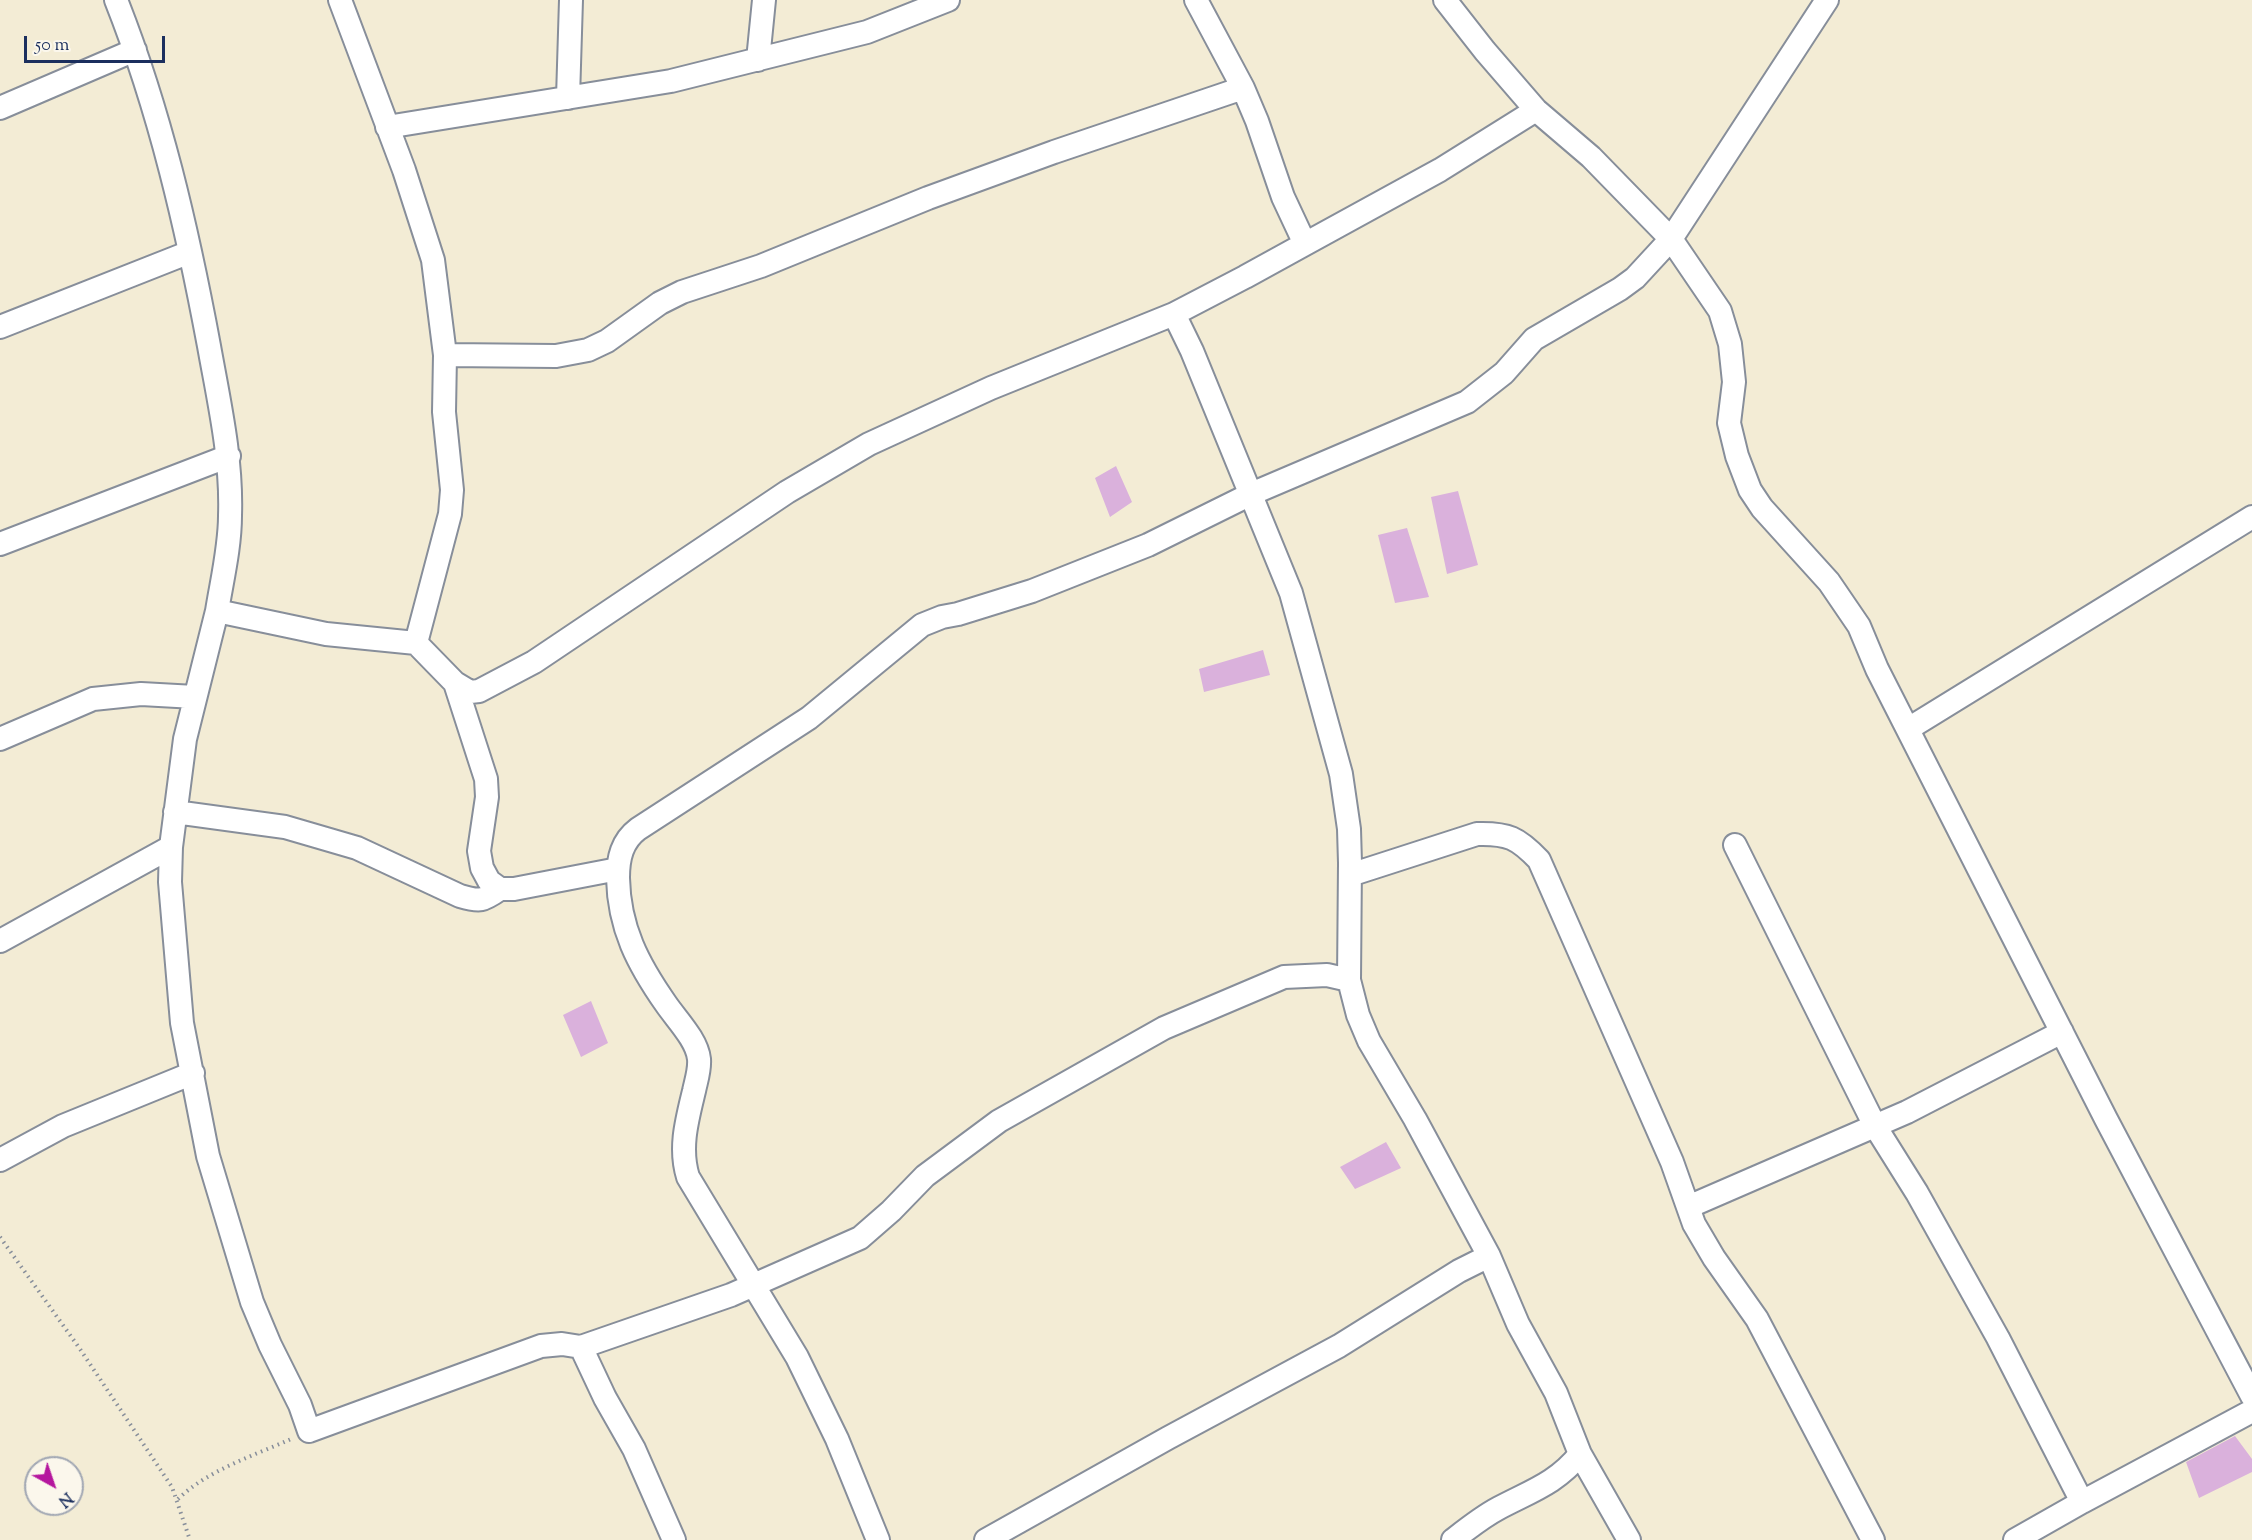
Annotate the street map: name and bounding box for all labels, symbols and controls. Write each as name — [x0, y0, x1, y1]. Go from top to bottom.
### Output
scale bar — [27, 24, 168, 62]
text: 50 m — [35, 33, 69, 59]
north arrow — [24, 1456, 84, 1516]
text: N — [52, 1486, 77, 1512]

